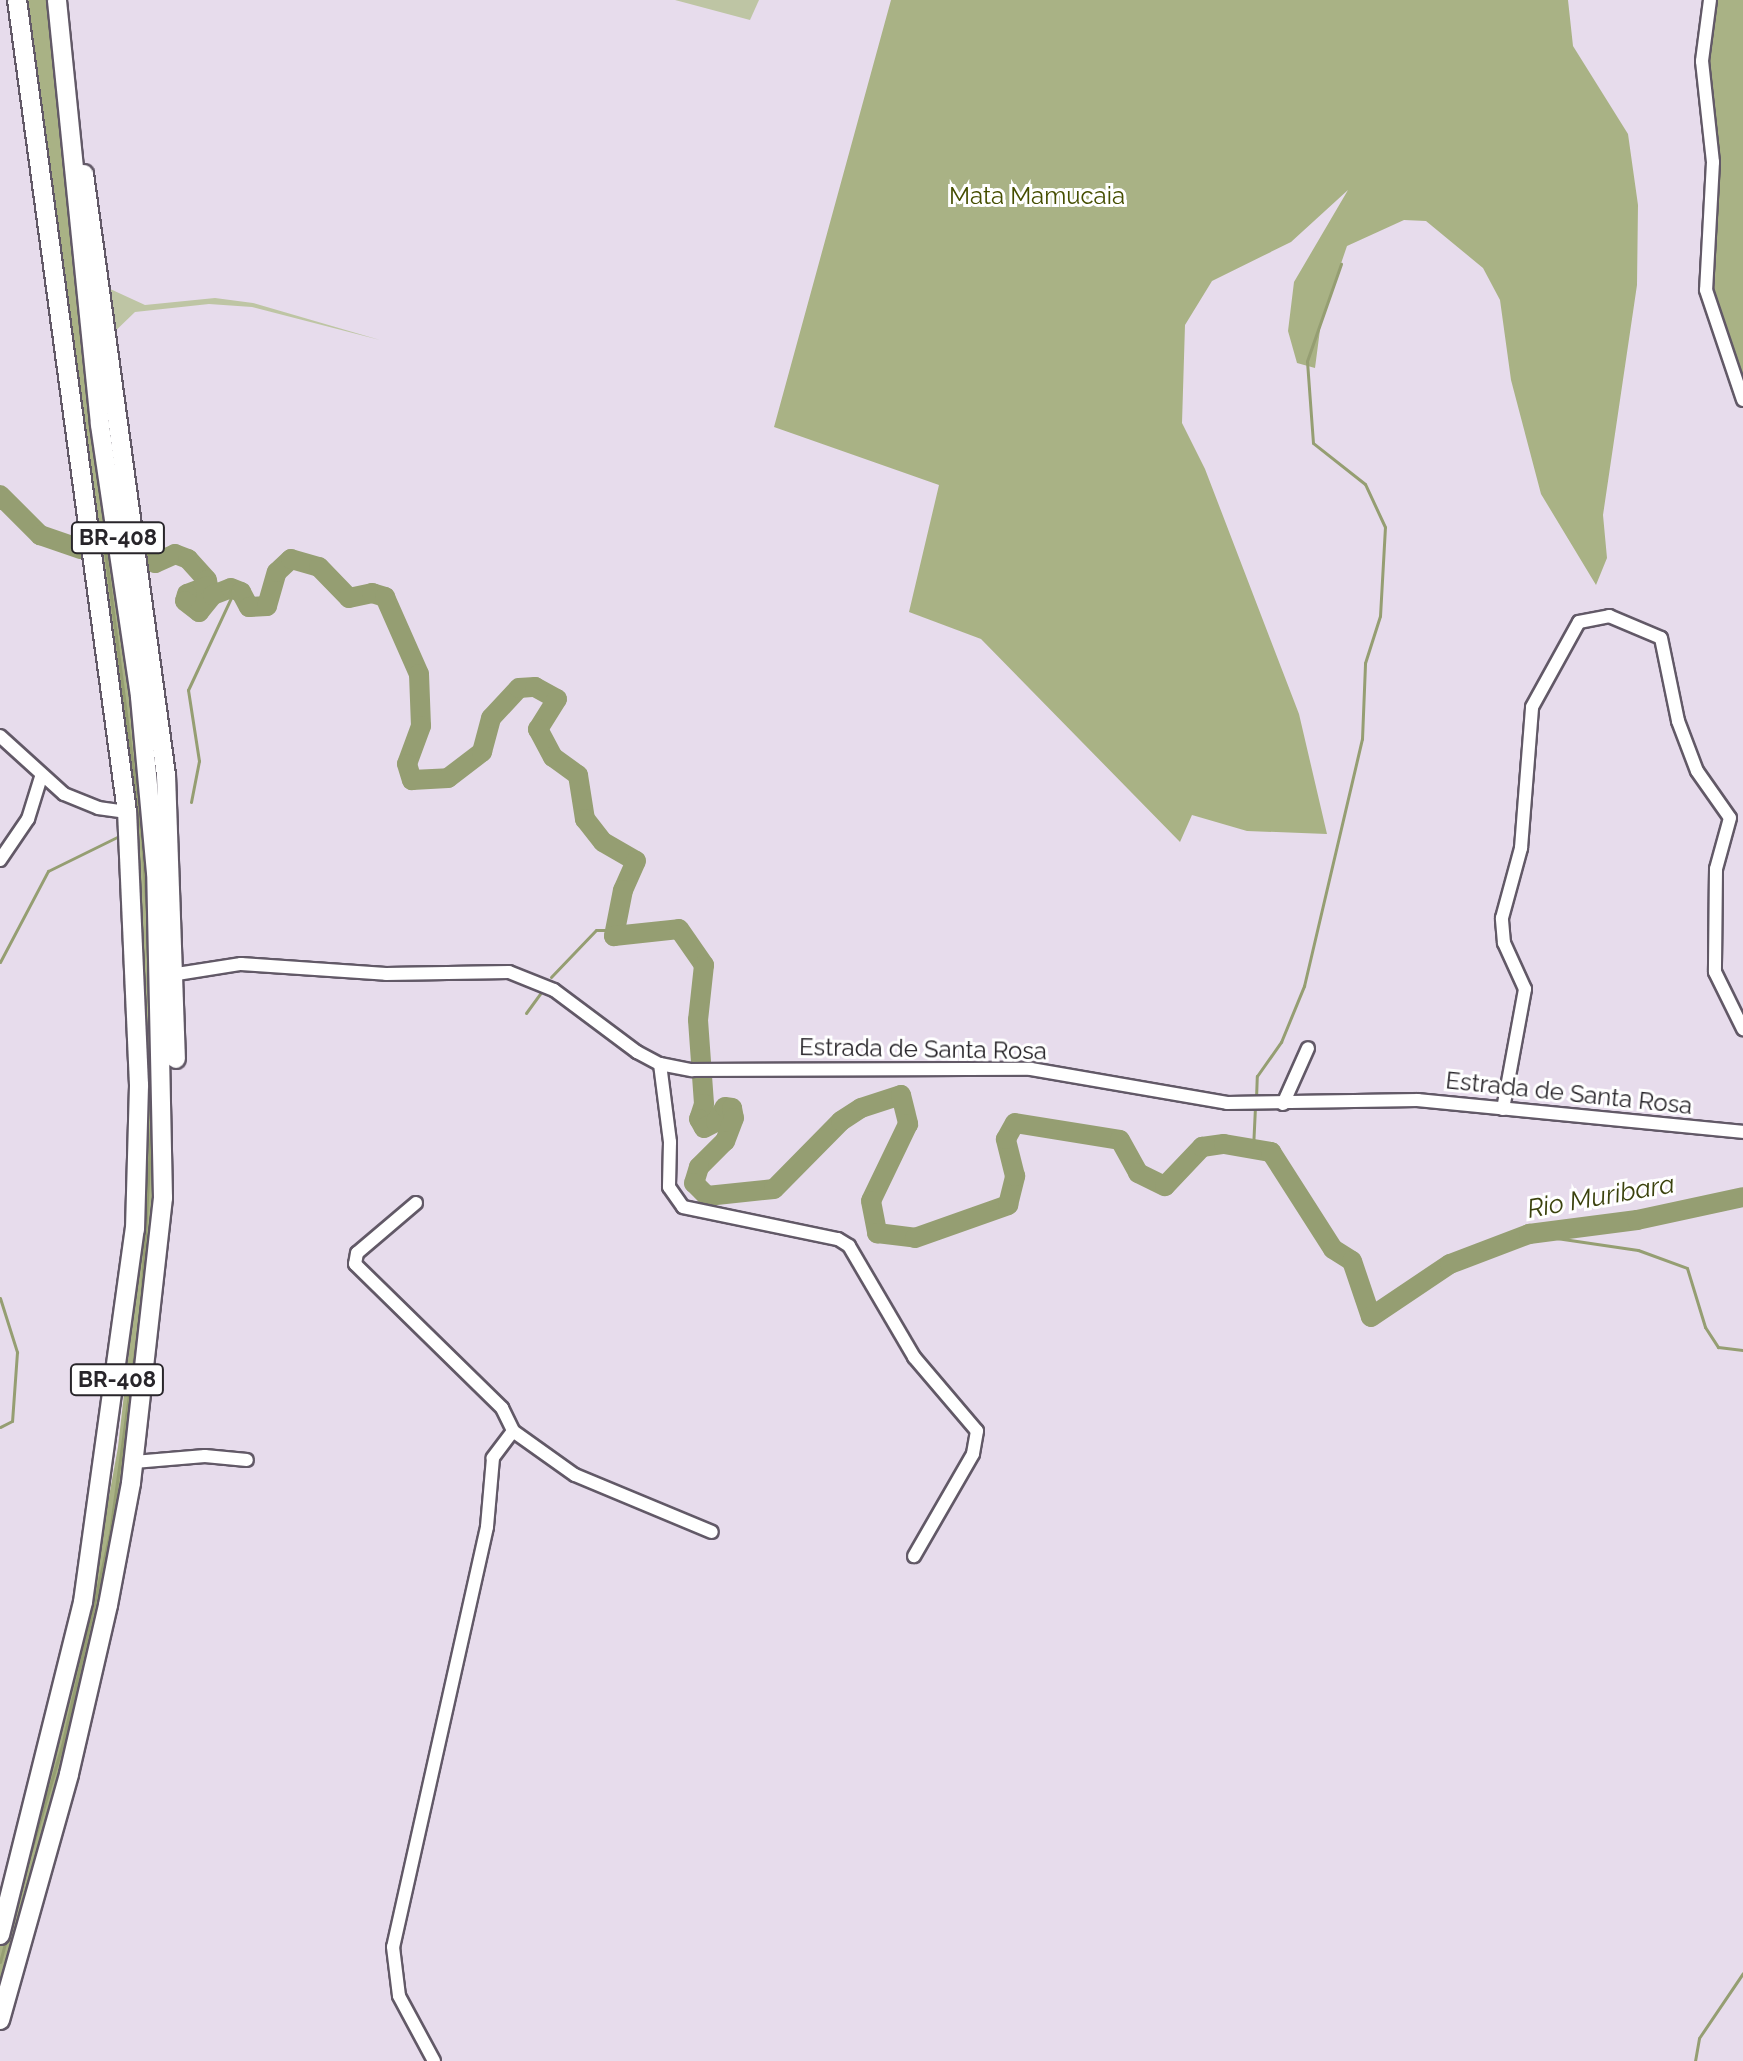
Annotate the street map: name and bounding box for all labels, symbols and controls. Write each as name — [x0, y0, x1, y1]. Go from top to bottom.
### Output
park label: Mata Mamucaia — [949, 182, 1125, 210]
road number: BR-408 — [70, 520, 166, 556]
street label: Estrada de Santa Rosa — [799, 1032, 1047, 1066]
street label: Estrada de Santa Rosa — [1444, 1066, 1694, 1120]
water label: Rio Muribara — [1525, 1169, 1677, 1225]
road number: BR-408 — [69, 1362, 165, 1398]

